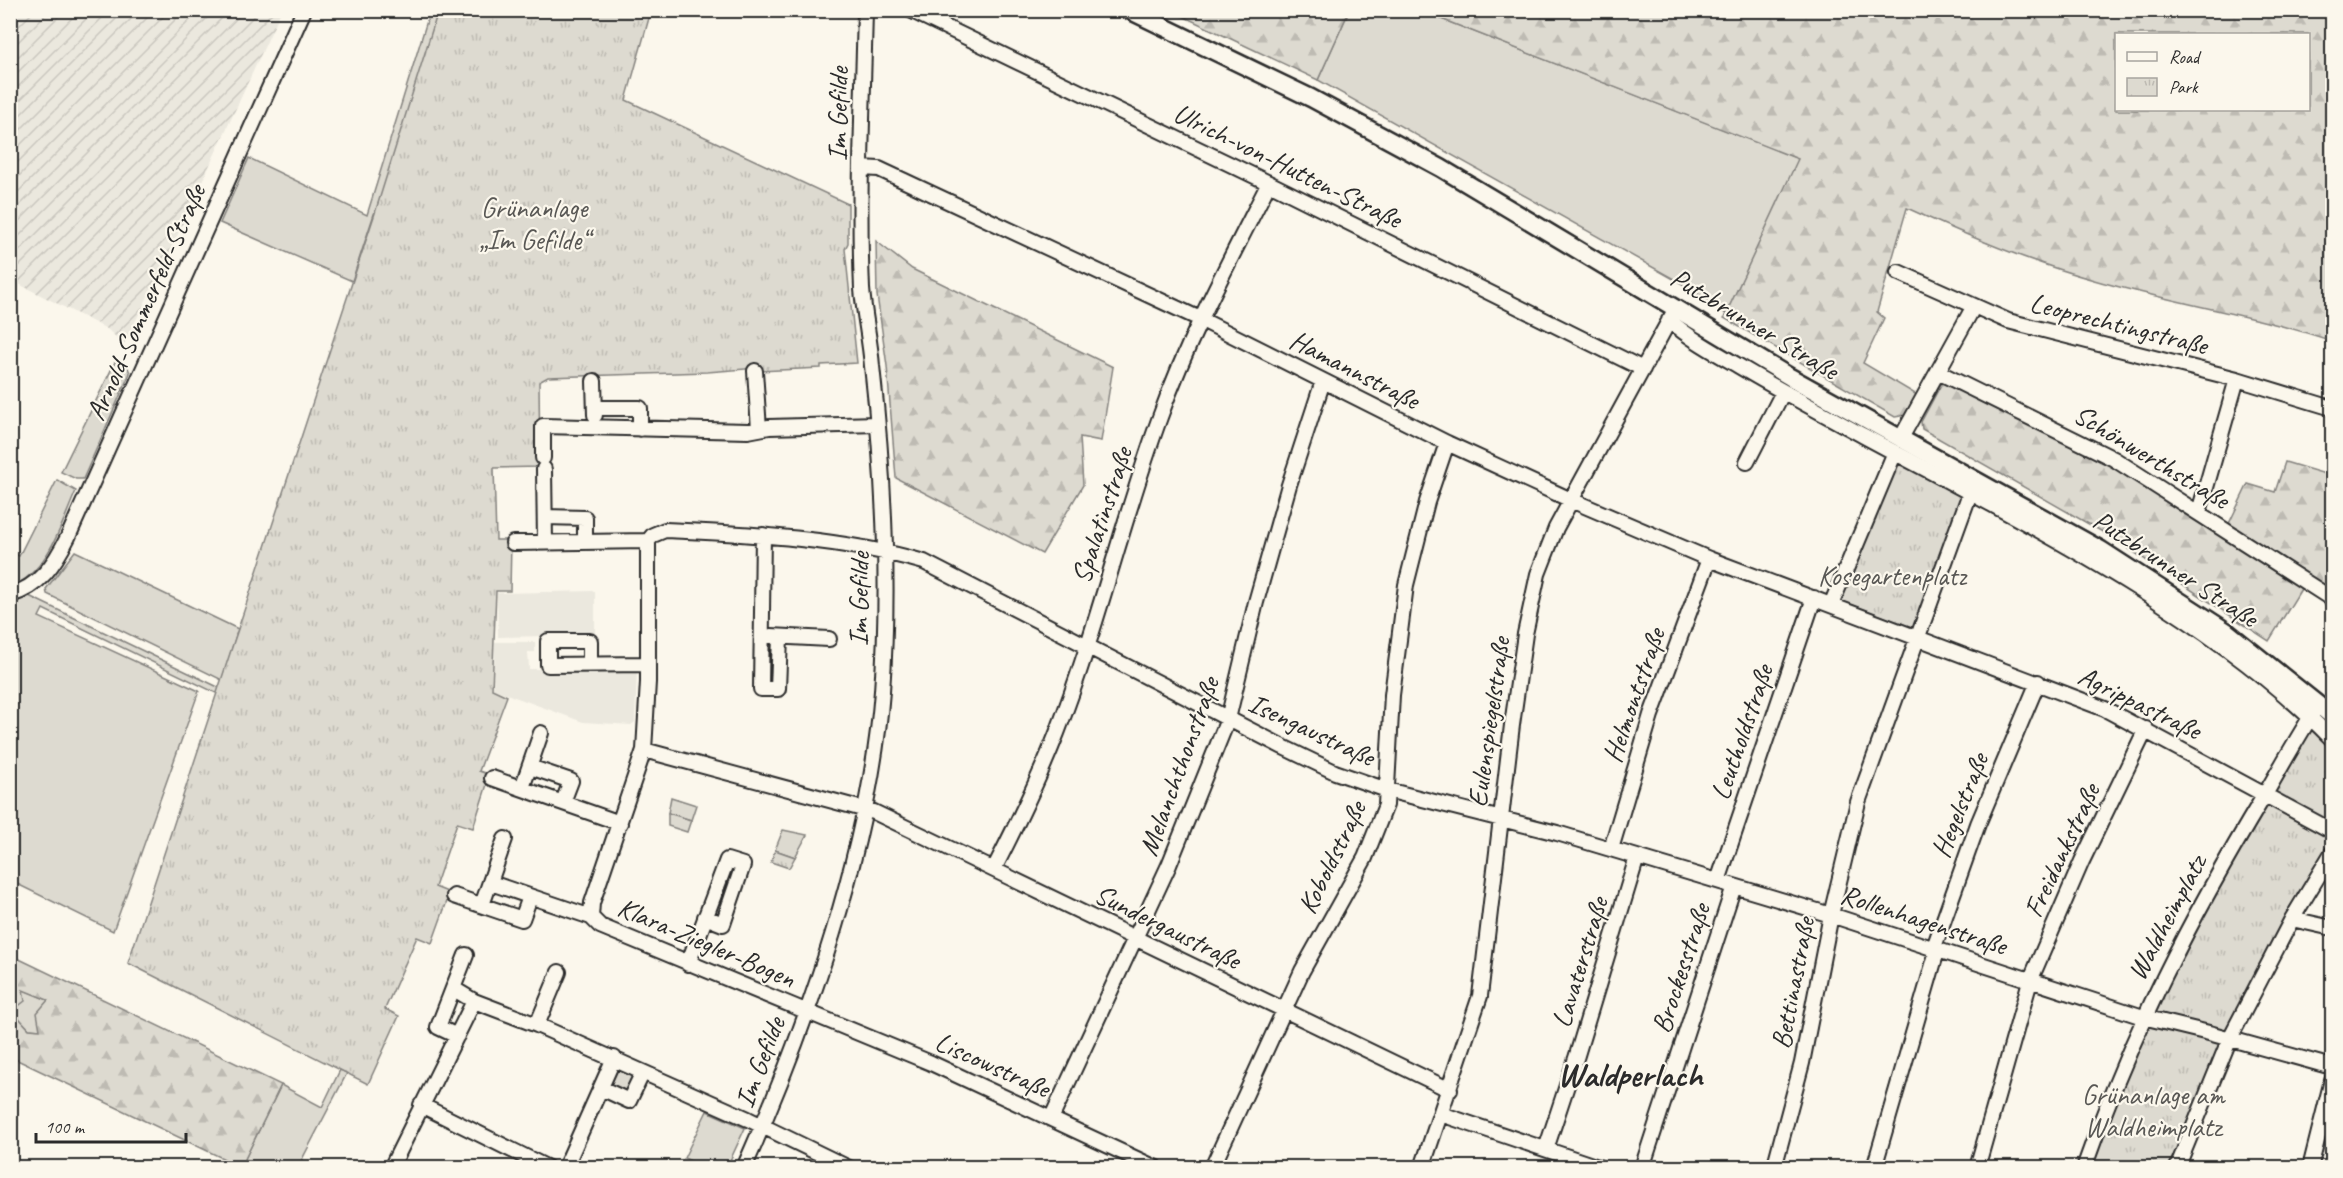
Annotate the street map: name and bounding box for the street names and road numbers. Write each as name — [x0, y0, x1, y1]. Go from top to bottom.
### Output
street label: Im Gefilde — [819, 65, 856, 161]
street label: Ulrich-von-Hutten-Straße — [1168, 95, 1409, 237]
street label: Arnold-Sommerfeld-Straße — [78, 177, 214, 426]
street label: Putzbrunner Straße — [1664, 260, 1847, 388]
street label: Leoprechtingstraße — [2027, 285, 2213, 363]
street label: Hamannstraße — [1284, 322, 1427, 418]
street label: Schönwerthstraße — [2068, 396, 2237, 518]
street label: Spalatinstraße — [1063, 441, 1140, 587]
street label: Putzbrunner Straße — [2087, 502, 2266, 636]
street label: Im Gefilde — [840, 550, 877, 646]
street label: Helmontstraße — [1594, 622, 1673, 767]
street label: Eulenspiegelstraße — [1459, 633, 1518, 809]
street label: Leutholdstraße — [1702, 658, 1781, 804]
street label: Agrippastraße — [2073, 658, 2209, 748]
street label: Melanchthonstraße — [1130, 670, 1228, 860]
street label: Isengaustraße — [1243, 685, 1382, 775]
street label: Hegelstraße — [1923, 746, 1997, 862]
street label: Freidankstraße — [2015, 776, 2108, 923]
street label: Koboldstraße — [1289, 794, 1374, 919]
street label: Waldheimplatz — [2119, 847, 2215, 986]
street label: Sundergaustraße — [1089, 876, 1248, 978]
street label: Rollenhagenstraße — [1837, 876, 2013, 963]
street label: Klara-Ziegler-Bogen — [613, 889, 801, 996]
street label: Lavaterstraße — [1543, 891, 1616, 1031]
street label: Brockesstraße — [1643, 897, 1718, 1037]
street label: Bettinastraße — [1763, 913, 1823, 1052]
street label: Im Gefilde — [726, 1010, 793, 1112]
street label: Liscowstraße — [930, 1024, 1057, 1106]

